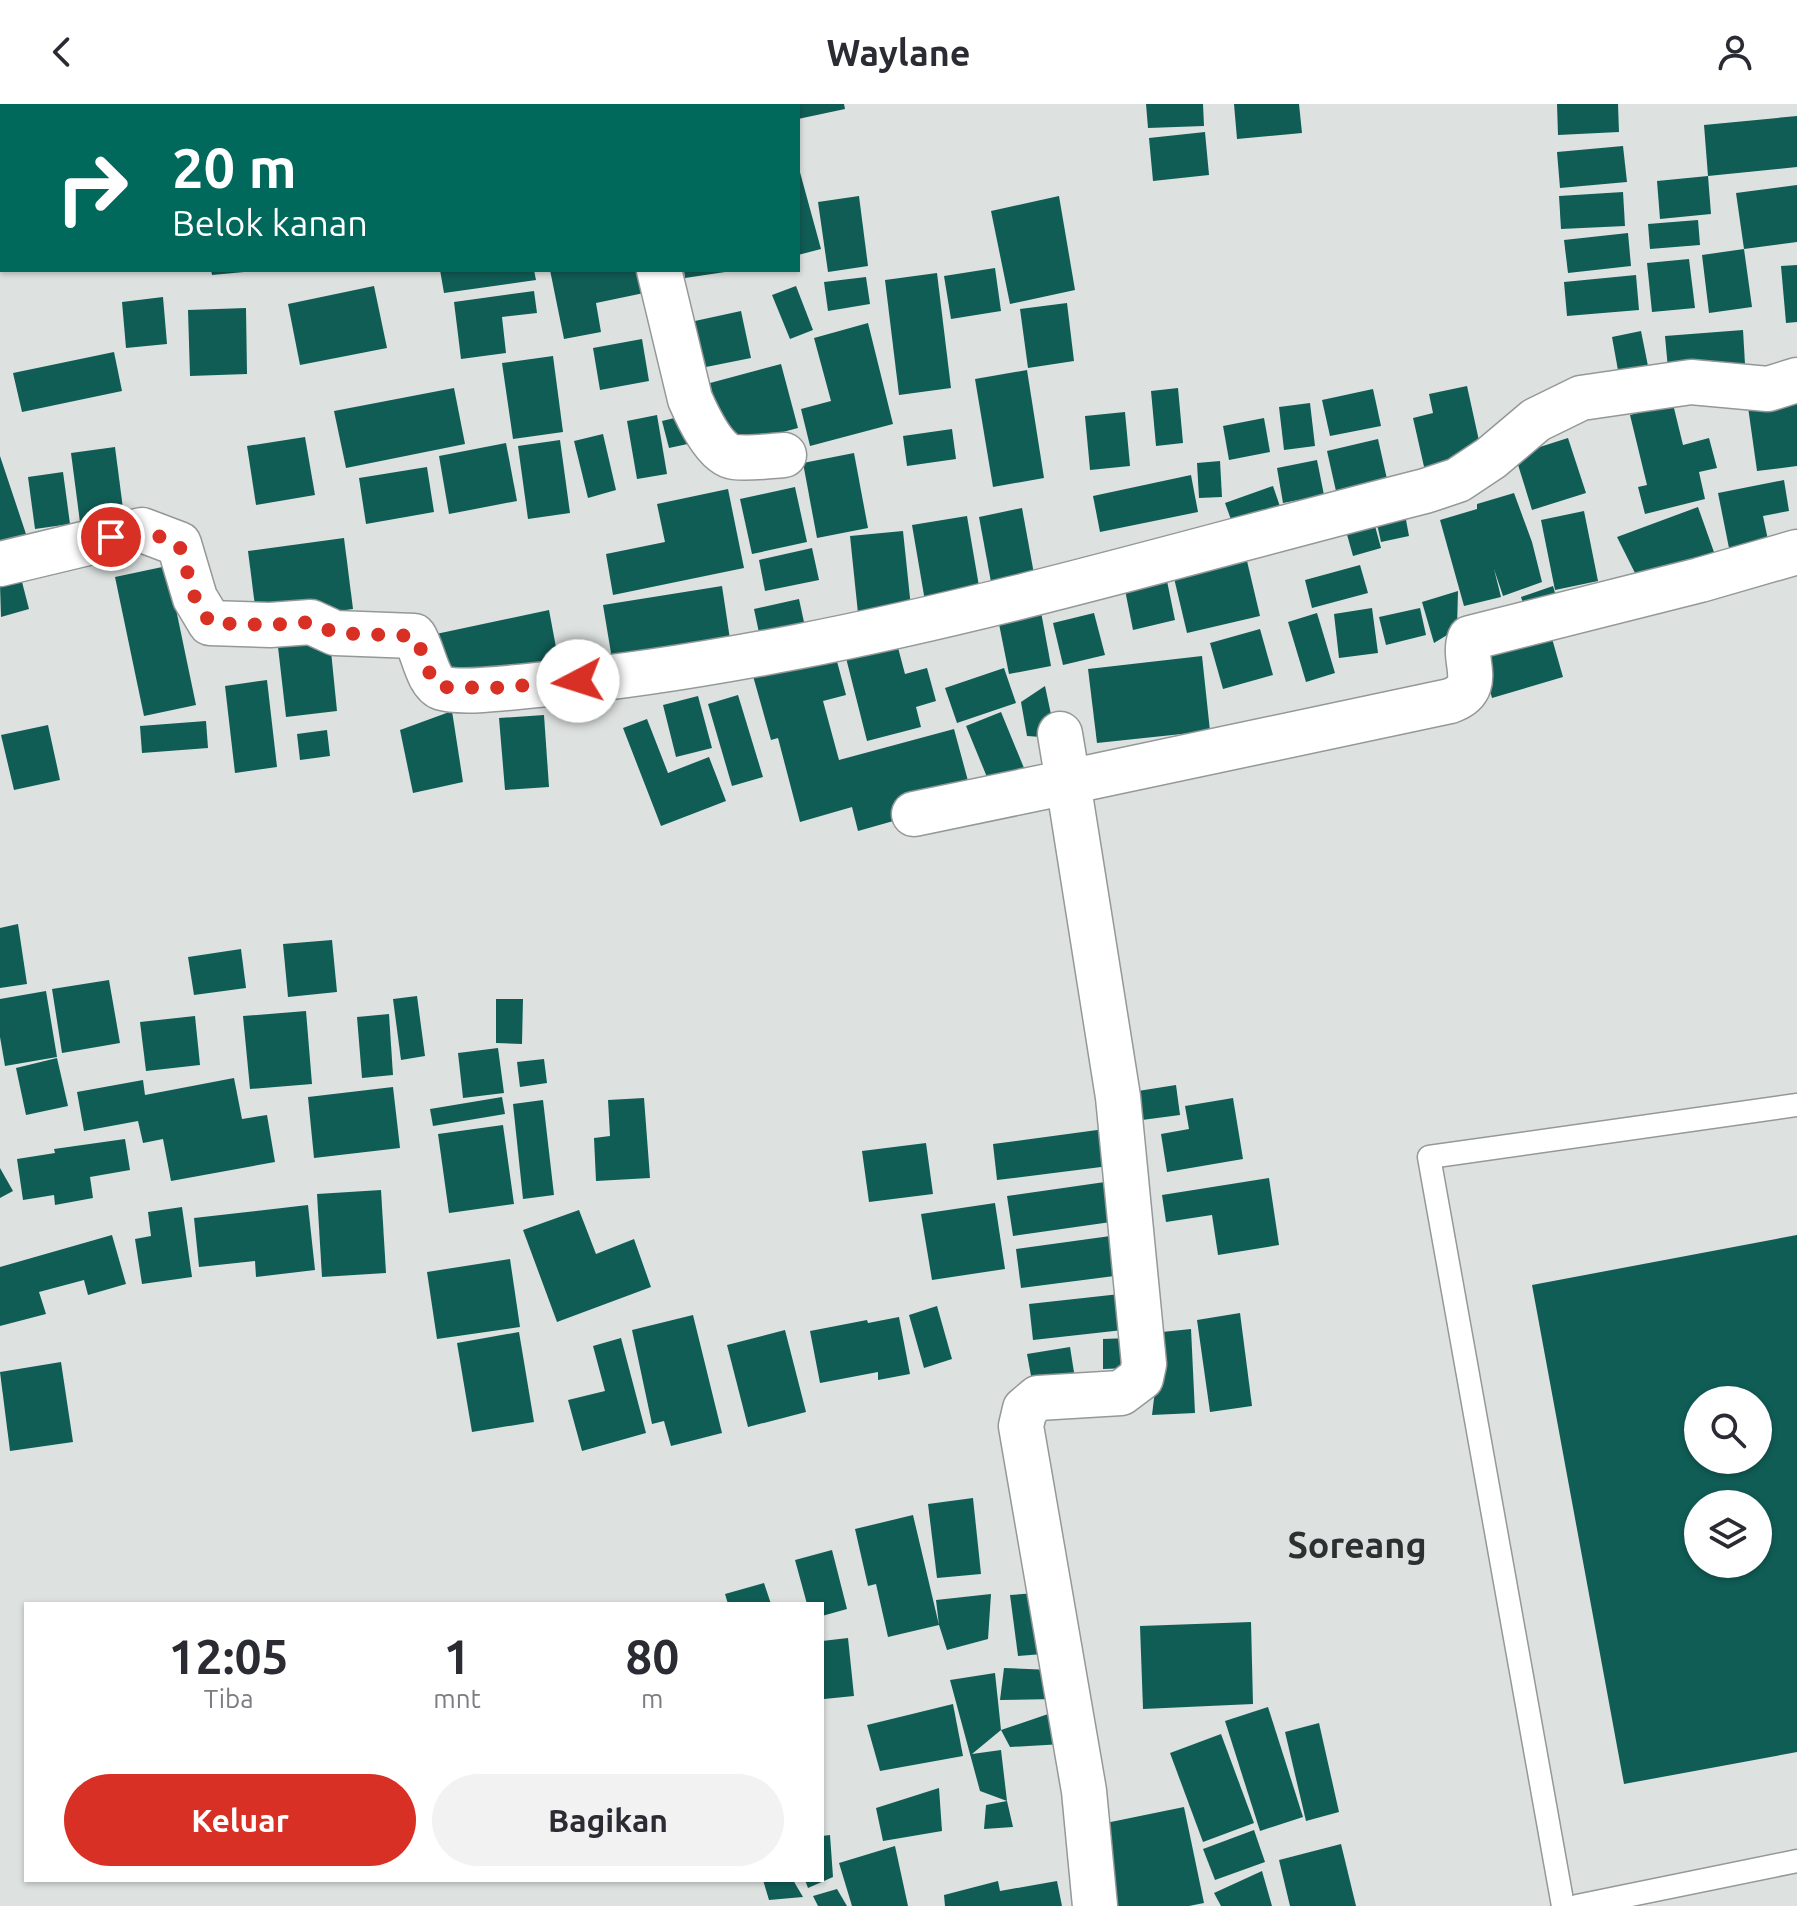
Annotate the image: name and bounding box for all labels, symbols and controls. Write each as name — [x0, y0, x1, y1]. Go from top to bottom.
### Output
icon: back — [40, 30, 84, 74]
icon: person — [1713, 30, 1757, 74]
text: Waylane — [827, 32, 970, 73]
icon: right — [40, 136, 144, 240]
text: 20 m — [172, 136, 297, 199]
text: Belok kanan — [172, 202, 368, 243]
pin — [77, 503, 145, 571]
icon: arrive — [89, 515, 133, 559]
position arrow — [536, 639, 620, 723]
map controls — [1684, 1386, 1772, 1578]
button: search — [1684, 1386, 1772, 1474]
button: layers — [1684, 1490, 1772, 1578]
district label: Soreang — [1287, 1524, 1427, 1565]
text: 12:05 — [169, 1629, 289, 1683]
text: 1 — [443, 1629, 471, 1683]
text: 80 — [625, 1629, 679, 1683]
text: Tiba — [204, 1684, 254, 1713]
text: mnt — [433, 1684, 481, 1713]
text: m — [641, 1684, 664, 1713]
button: Keluar — [64, 1774, 416, 1866]
button: Bagikan — [432, 1774, 784, 1866]

